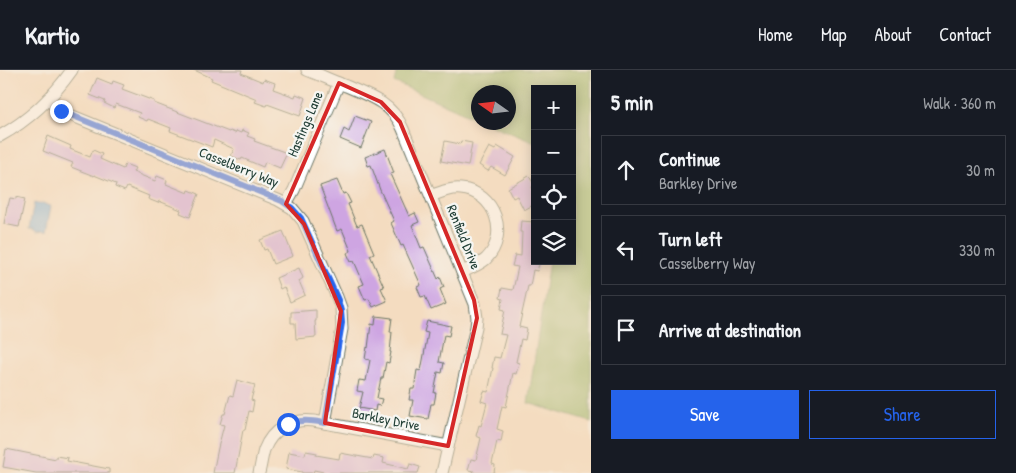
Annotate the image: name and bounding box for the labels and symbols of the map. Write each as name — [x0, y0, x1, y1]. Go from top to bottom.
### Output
north arrow — [471, 85, 516, 130]
street label: Hastings Lane — [282, 88, 328, 160]
route end — [50, 100, 73, 123]
street label: Casselberry Way — [196, 142, 282, 192]
street label: Renfield Drive — [443, 202, 486, 272]
street label: Barkley Drive — [350, 403, 422, 435]
route start — [277, 413, 300, 436]

